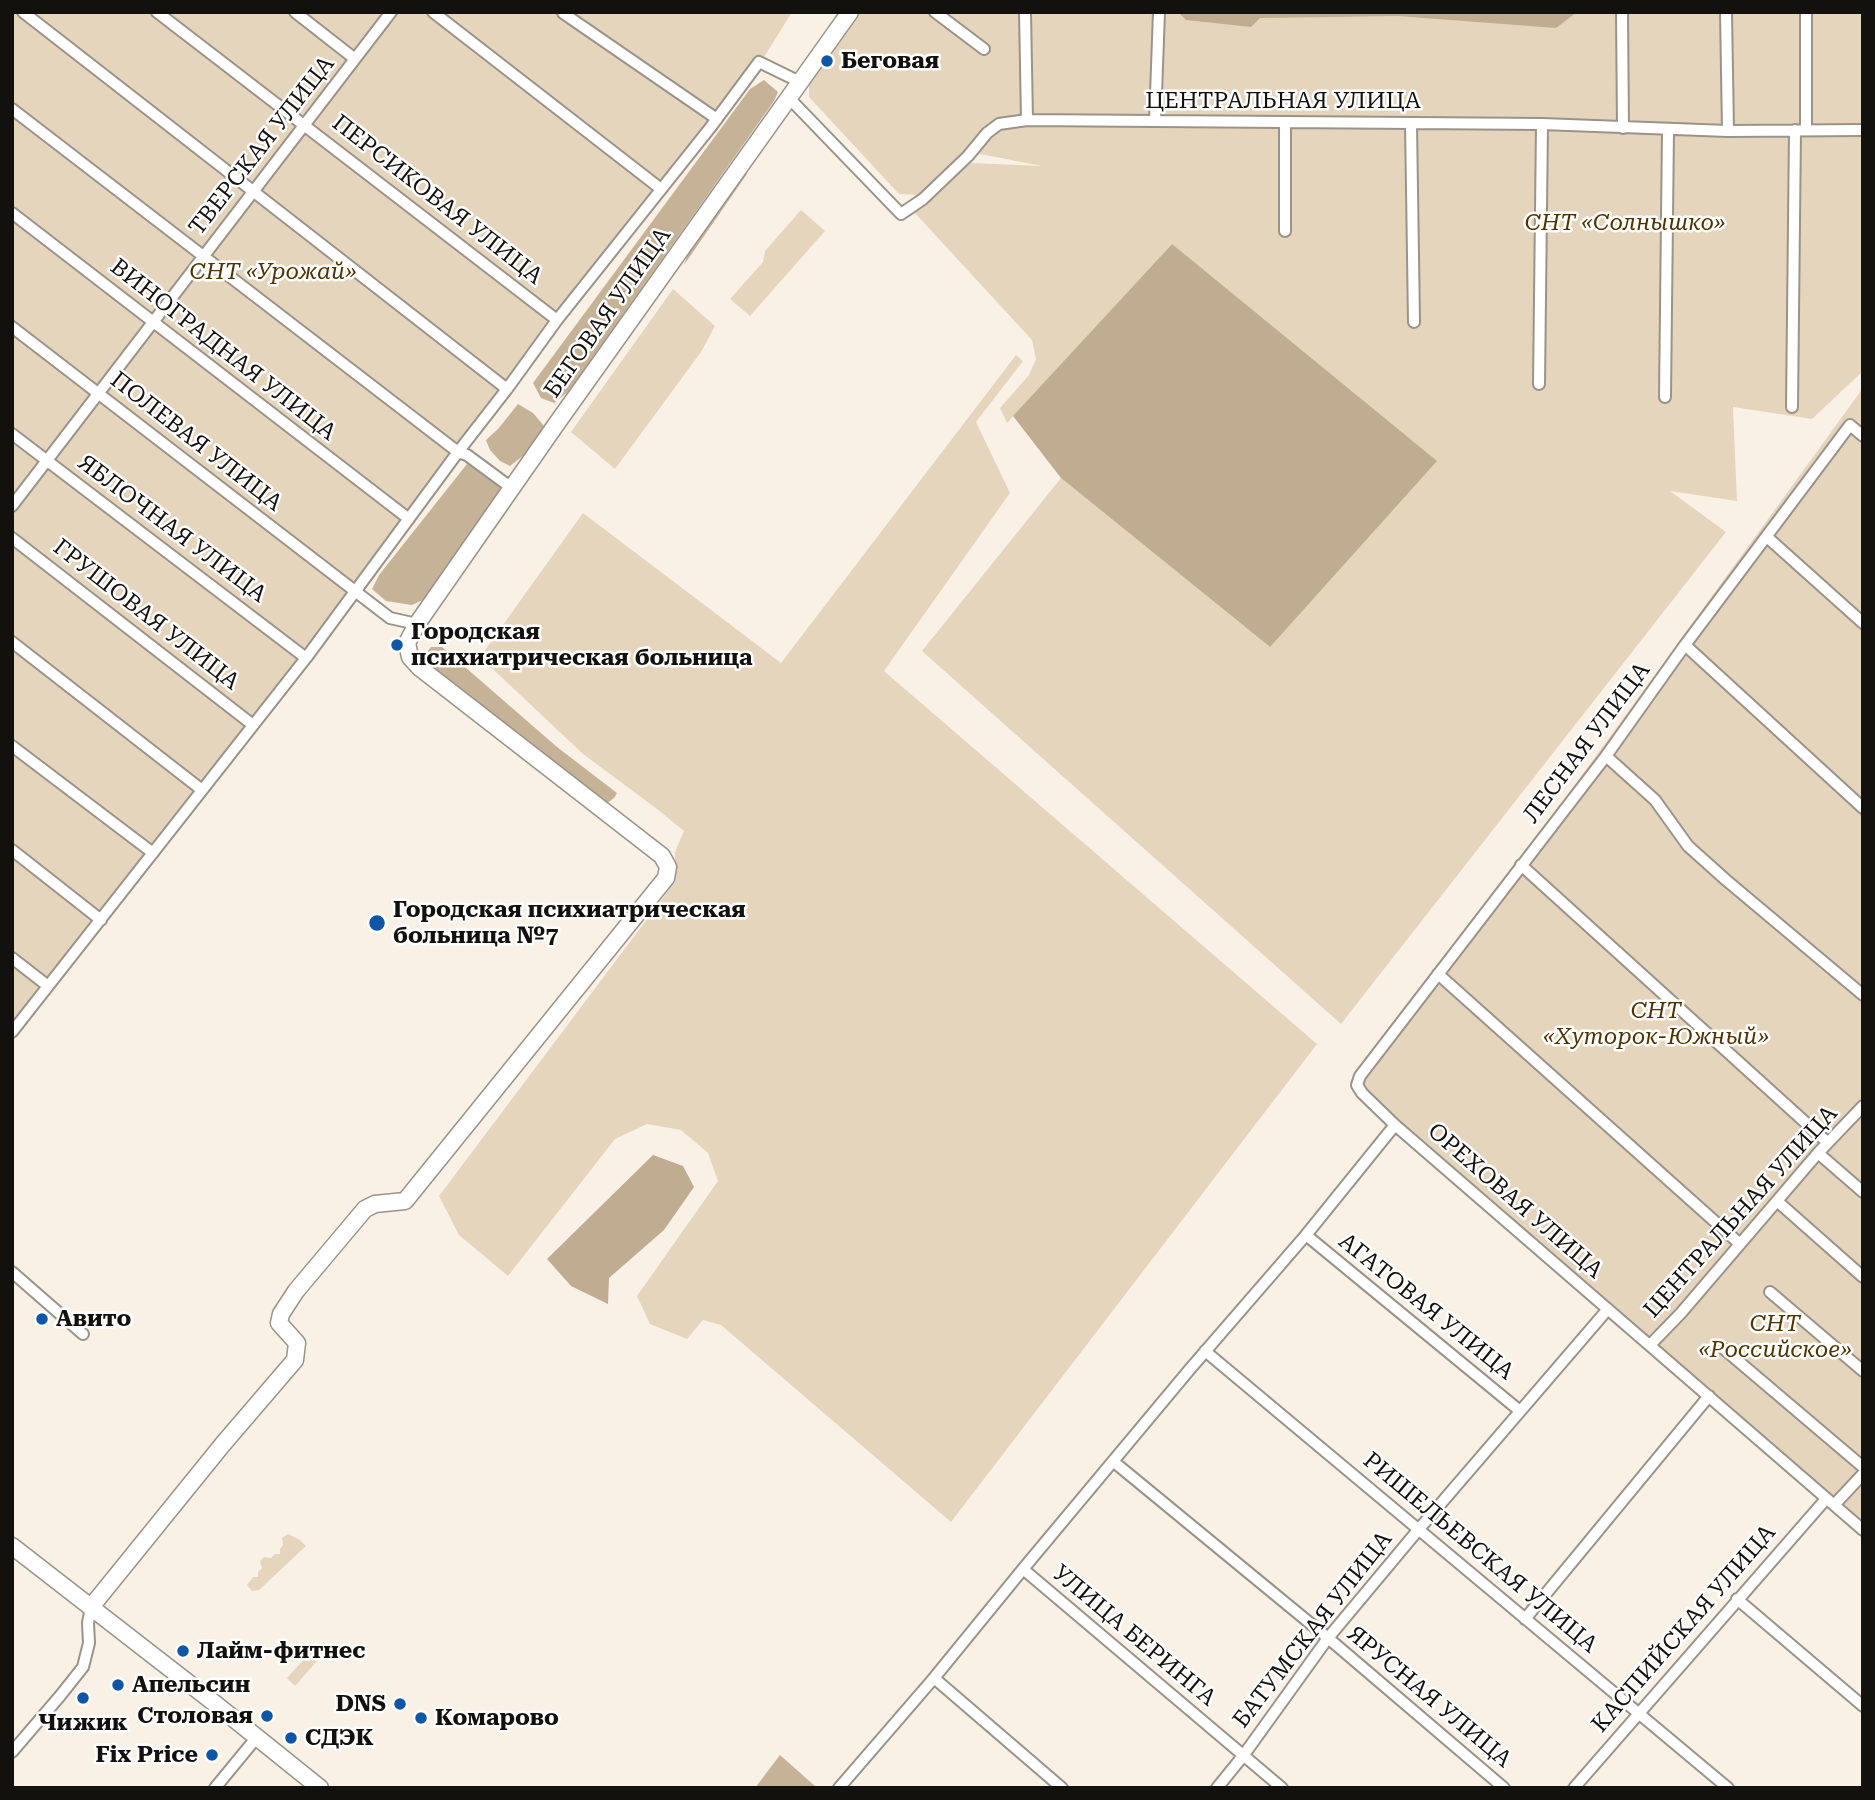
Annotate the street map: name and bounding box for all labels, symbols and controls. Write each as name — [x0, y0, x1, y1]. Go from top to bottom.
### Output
place label: Беговая — [841, 47, 939, 75]
street label: ТВЕРСКАЯ УЛИЦА — [184, 51, 340, 241]
marker: Беговая — [819, 53, 835, 69]
street label: ЦЕНТРАЛЬНАЯ УЛИЦА — [1145, 87, 1421, 115]
street label: ПЕРСИКОВАЯ УЛИЦА — [326, 109, 548, 291]
park label: СНТ «Солнышко» — [1525, 209, 1725, 237]
street label: БЕГОВАЯ УЛИЦА — [539, 223, 677, 403]
street label: ВИНОГРАДНАЯ УЛИЦА — [105, 253, 341, 447]
park label: СНТ «Урожай» — [189, 258, 357, 286]
street label: ПОЛЕВАЯ УЛИЦА — [105, 366, 287, 518]
street label: ЯБЛОЧНАЯ УЛИЦА — [72, 449, 272, 609]
street label: ГРУШОВАЯ УЛИЦА — [47, 534, 245, 696]
place label: Городская психиатрическая больница — [411, 618, 752, 672]
marker: Городская психиатрическая больница — [389, 637, 405, 653]
street label: ЛЕСНАЯ УЛИЦА — [1518, 657, 1656, 829]
place label: Городская психиатрическая больница №7 — [393, 896, 746, 950]
marker: Городская психиатрическая больница №7 — [367, 913, 387, 933]
park label: СНТ «Хуторок-Южный» — [1543, 997, 1769, 1051]
street label: ЦЕНТРАЛЬНАЯ УЛИЦА — [1638, 1100, 1844, 1324]
street label: ОРЕХОВАЯ УЛИЦА — [1422, 1117, 1608, 1285]
street label: АГАТОВАЯ УЛИЦА — [1333, 1228, 1519, 1386]
place label: Авито — [56, 1305, 131, 1333]
park label: СНТ «Российское» — [1698, 1310, 1852, 1364]
marker: Авито — [34, 1311, 50, 1327]
street label: РИШЕЛЬЕВСКАЯ УЛИЦА — [1357, 1447, 1603, 1659]
street label: КАСПИЙСКАЯ УЛИЦА — [1586, 1519, 1782, 1739]
street label: БАТУМСКАЯ УЛИЦА — [1228, 1526, 1398, 1734]
street label: УЛИЦА БЕРИНГА — [1047, 1560, 1221, 1712]
street label: ЯРУСНАЯ УЛИЦА — [1341, 1620, 1517, 1774]
place label: Лайм-фитнес — [197, 1637, 366, 1665]
marker: Лайм-фитнес — [175, 1643, 191, 1659]
place label: Апельсин — [132, 1671, 250, 1699]
marker: Апельсин — [110, 1677, 126, 1693]
marker: Чижик — [75, 1690, 91, 1706]
place label: DNS — [335, 1690, 386, 1718]
marker: DNS — [392, 1696, 408, 1712]
place label: Столовая — [137, 1702, 253, 1730]
place label: Комарово — [435, 1704, 559, 1732]
marker: Столовая — [259, 1708, 275, 1724]
place label: Чижик — [38, 1709, 128, 1737]
marker: Комарово — [413, 1710, 429, 1726]
place label: СДЭК — [305, 1724, 374, 1752]
marker: СДЭК — [283, 1730, 299, 1746]
place label: Fix Price — [96, 1741, 198, 1769]
marker: Fix Price — [204, 1747, 220, 1763]

